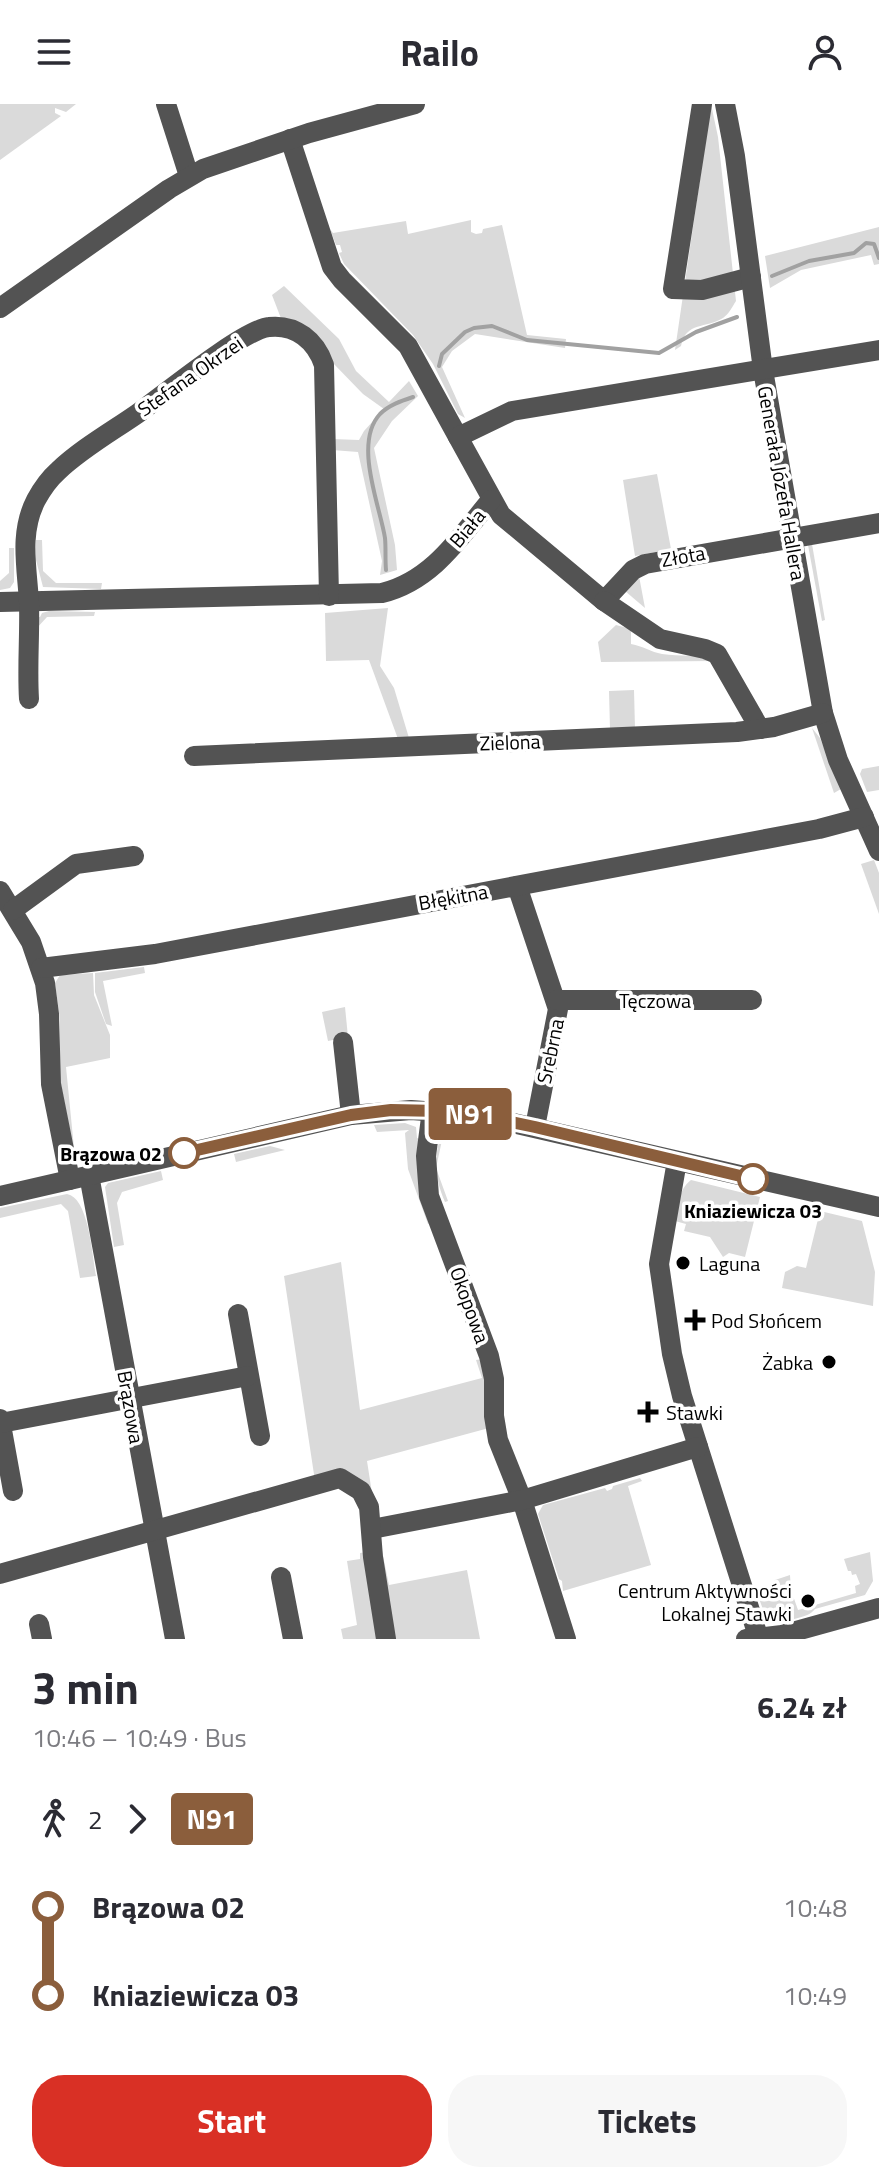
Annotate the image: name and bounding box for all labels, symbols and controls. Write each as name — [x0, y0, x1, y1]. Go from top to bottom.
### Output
text: Railo — [400, 25, 479, 80]
icon: menu — [32, 30, 76, 74]
icon: person — [803, 30, 847, 74]
street label: Stefana Okrzei — [131, 328, 249, 424]
street label: Generała Józefa Hallera — [750, 383, 814, 583]
street label: Biała — [441, 502, 493, 554]
street label: Złota — [658, 537, 708, 575]
street label: Zielona — [479, 725, 541, 759]
street label: Błękitna — [416, 876, 490, 918]
street label: Tęczowa — [619, 985, 691, 1016]
street label: Srebrna — [528, 1016, 572, 1086]
line badge: N91 — [424, 1088, 516, 1140]
text: N91 — [445, 1092, 495, 1135]
place label: Brązowa 02 — [60, 1138, 162, 1169]
marker: Brązowa 02 — [169, 1138, 199, 1168]
marker: Kniaziewicza 03 — [738, 1164, 768, 1194]
place label: Kniaziewicza 03 — [684, 1195, 822, 1226]
place label: Laguna — [699, 1248, 760, 1279]
marker: Laguna — [674, 1254, 692, 1272]
street label: Okopowa — [442, 1262, 498, 1348]
place label: Pod Słońcem — [711, 1305, 822, 1336]
marker: Pod Słońcem — [686, 1311, 704, 1329]
place label: Żabka — [762, 1347, 813, 1378]
marker: Żabka — [820, 1353, 838, 1371]
street label: Brązowa — [109, 1368, 153, 1446]
place label: Stawki — [666, 1397, 723, 1428]
marker: Stawki — [637, 1401, 659, 1423]
place label: Centrum Aktywności Lokalnej Stawki — [618, 1575, 792, 1629]
marker: Centrum Aktywności Lokalnej Stawki — [799, 1592, 817, 1610]
text: 3 min — [32, 1654, 139, 1721]
text: 6.24 zł — [757, 1684, 847, 1730]
text: 10:46 – 10:49 · Bus — [32, 1718, 247, 1757]
icon: walk — [32, 1797, 76, 1841]
icon: forward — [115, 1797, 159, 1841]
text: N91 — [187, 1797, 237, 1840]
text: 2 — [88, 1800, 103, 1839]
text: Brązowa 02 — [92, 1884, 245, 1930]
text: 10:48 — [783, 1888, 847, 1927]
text: Kniaziewicza 03 — [92, 1972, 299, 2018]
text: 10:49 — [783, 1976, 847, 2015]
button: Start — [32, 2075, 432, 2167]
button: Tickets — [448, 2075, 847, 2167]

